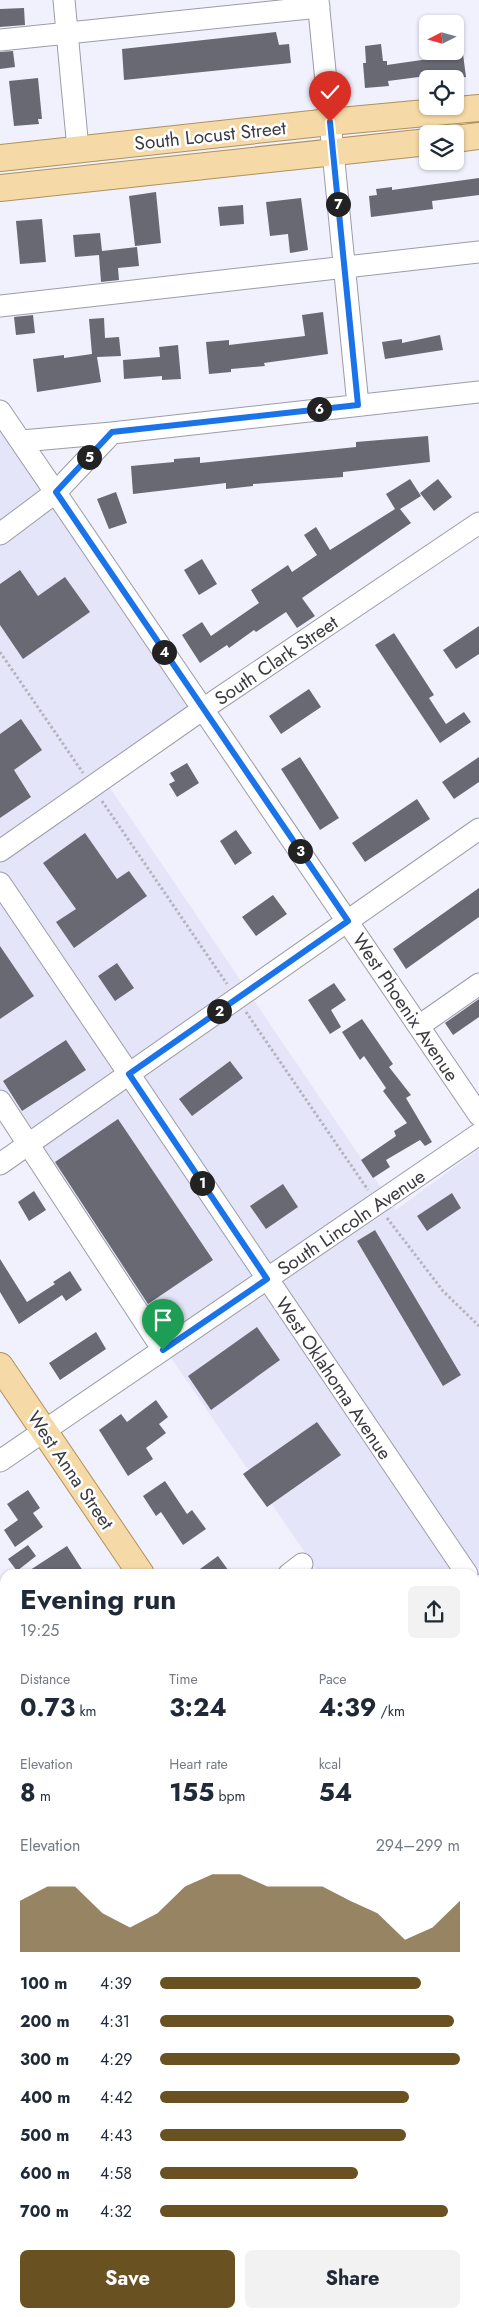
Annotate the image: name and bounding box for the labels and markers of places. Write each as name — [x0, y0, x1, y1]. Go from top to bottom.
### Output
pin — [309, 71, 351, 122]
pin: 7 — [326, 192, 350, 216]
pin: 6 — [306, 396, 332, 422]
pin: 5 — [76, 444, 102, 470]
pin: 4 — [152, 640, 176, 664]
pin: 3 — [288, 838, 312, 864]
pin: 2 — [206, 998, 232, 1024]
pin: 1 — [190, 1170, 214, 1196]
pin — [142, 1299, 184, 1350]

